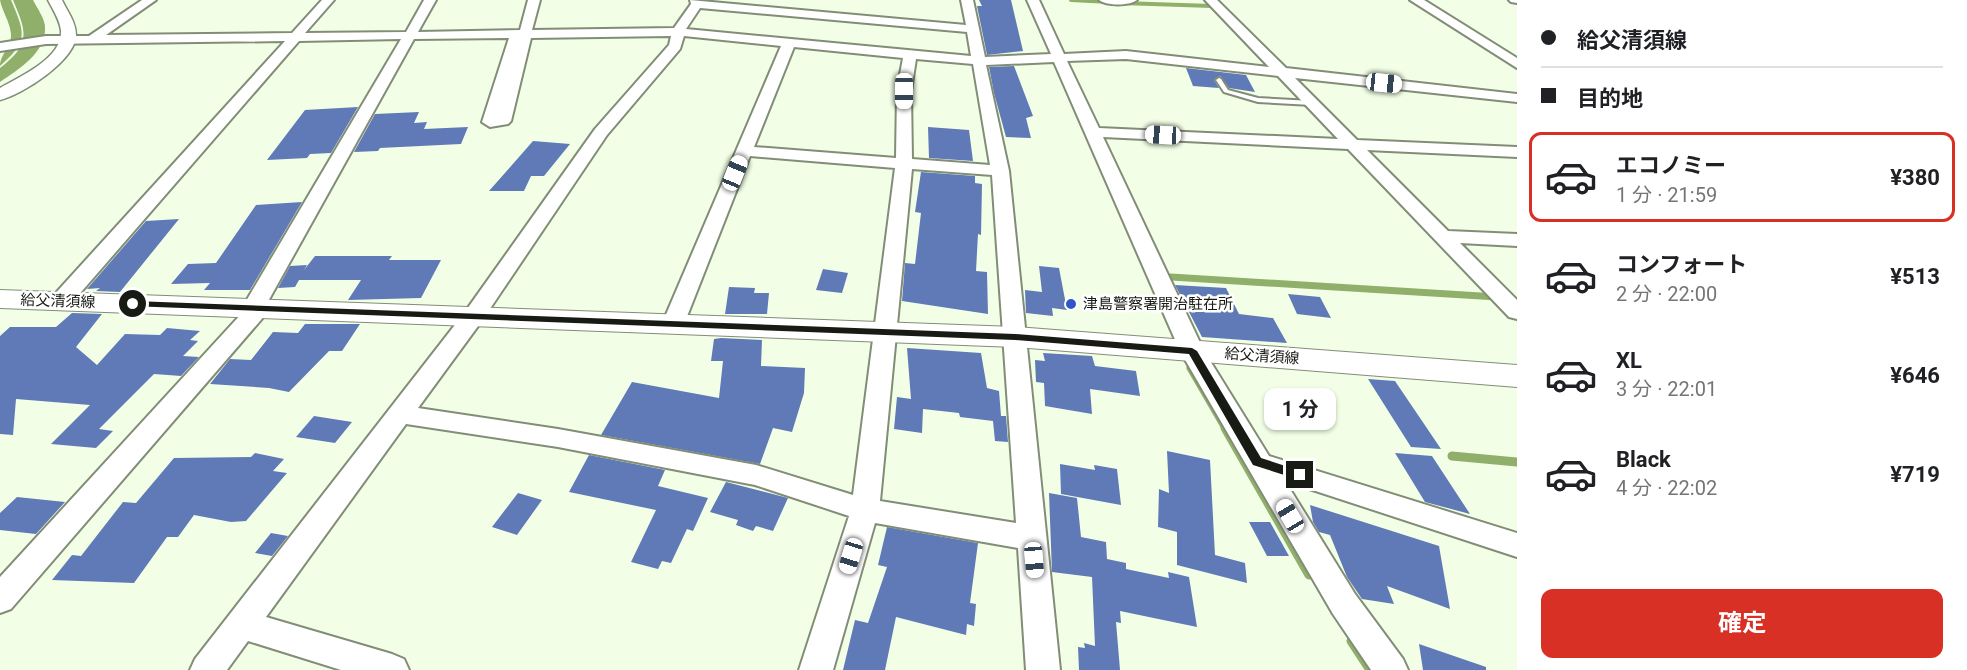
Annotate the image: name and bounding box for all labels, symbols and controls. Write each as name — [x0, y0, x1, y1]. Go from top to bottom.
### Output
text: 給父清須線 — [1577, 28, 1687, 53]
car — [1365, 72, 1403, 94]
car — [895, 73, 913, 109]
text: 目的地 — [1577, 86, 1643, 111]
car — [1145, 125, 1181, 145]
icon: car — [1544, 150, 1598, 204]
car — [720, 153, 750, 193]
text: エコノミー — [1616, 153, 1726, 178]
text: ¥380 — [1890, 165, 1940, 190]
text: 1 分 · 21:59 — [1616, 183, 1717, 207]
icon: car — [1544, 249, 1598, 303]
text: コンフォート — [1616, 252, 1747, 277]
text: ¥513 — [1890, 264, 1940, 289]
text: 2 分 · 22:00 — [1616, 282, 1717, 306]
route start — [119, 290, 146, 317]
street label: 給父清須線 — [20, 291, 96, 311]
place label: 津島警察署開治駐在所 — [1083, 295, 1233, 313]
marker: 津島警察署開治駐在所 — [1064, 297, 1078, 311]
street label: 給父清須線 — [1224, 344, 1300, 368]
icon: car — [1544, 348, 1598, 402]
text: XL — [1616, 348, 1642, 373]
text: ¥646 — [1890, 363, 1940, 388]
text: 3 分 · 22:01 — [1616, 377, 1717, 401]
callout: 1 分 — [1264, 388, 1336, 430]
text: 1 分 — [1282, 397, 1318, 421]
icon: car — [1544, 447, 1598, 501]
text: Black — [1616, 447, 1671, 472]
route end — [1286, 461, 1313, 488]
text: ¥719 — [1890, 462, 1940, 487]
text: 4 分 · 22:02 — [1616, 476, 1717, 500]
car — [1273, 496, 1307, 536]
car — [837, 536, 865, 576]
car — [1023, 541, 1045, 579]
button: 確定 — [1541, 589, 1943, 658]

